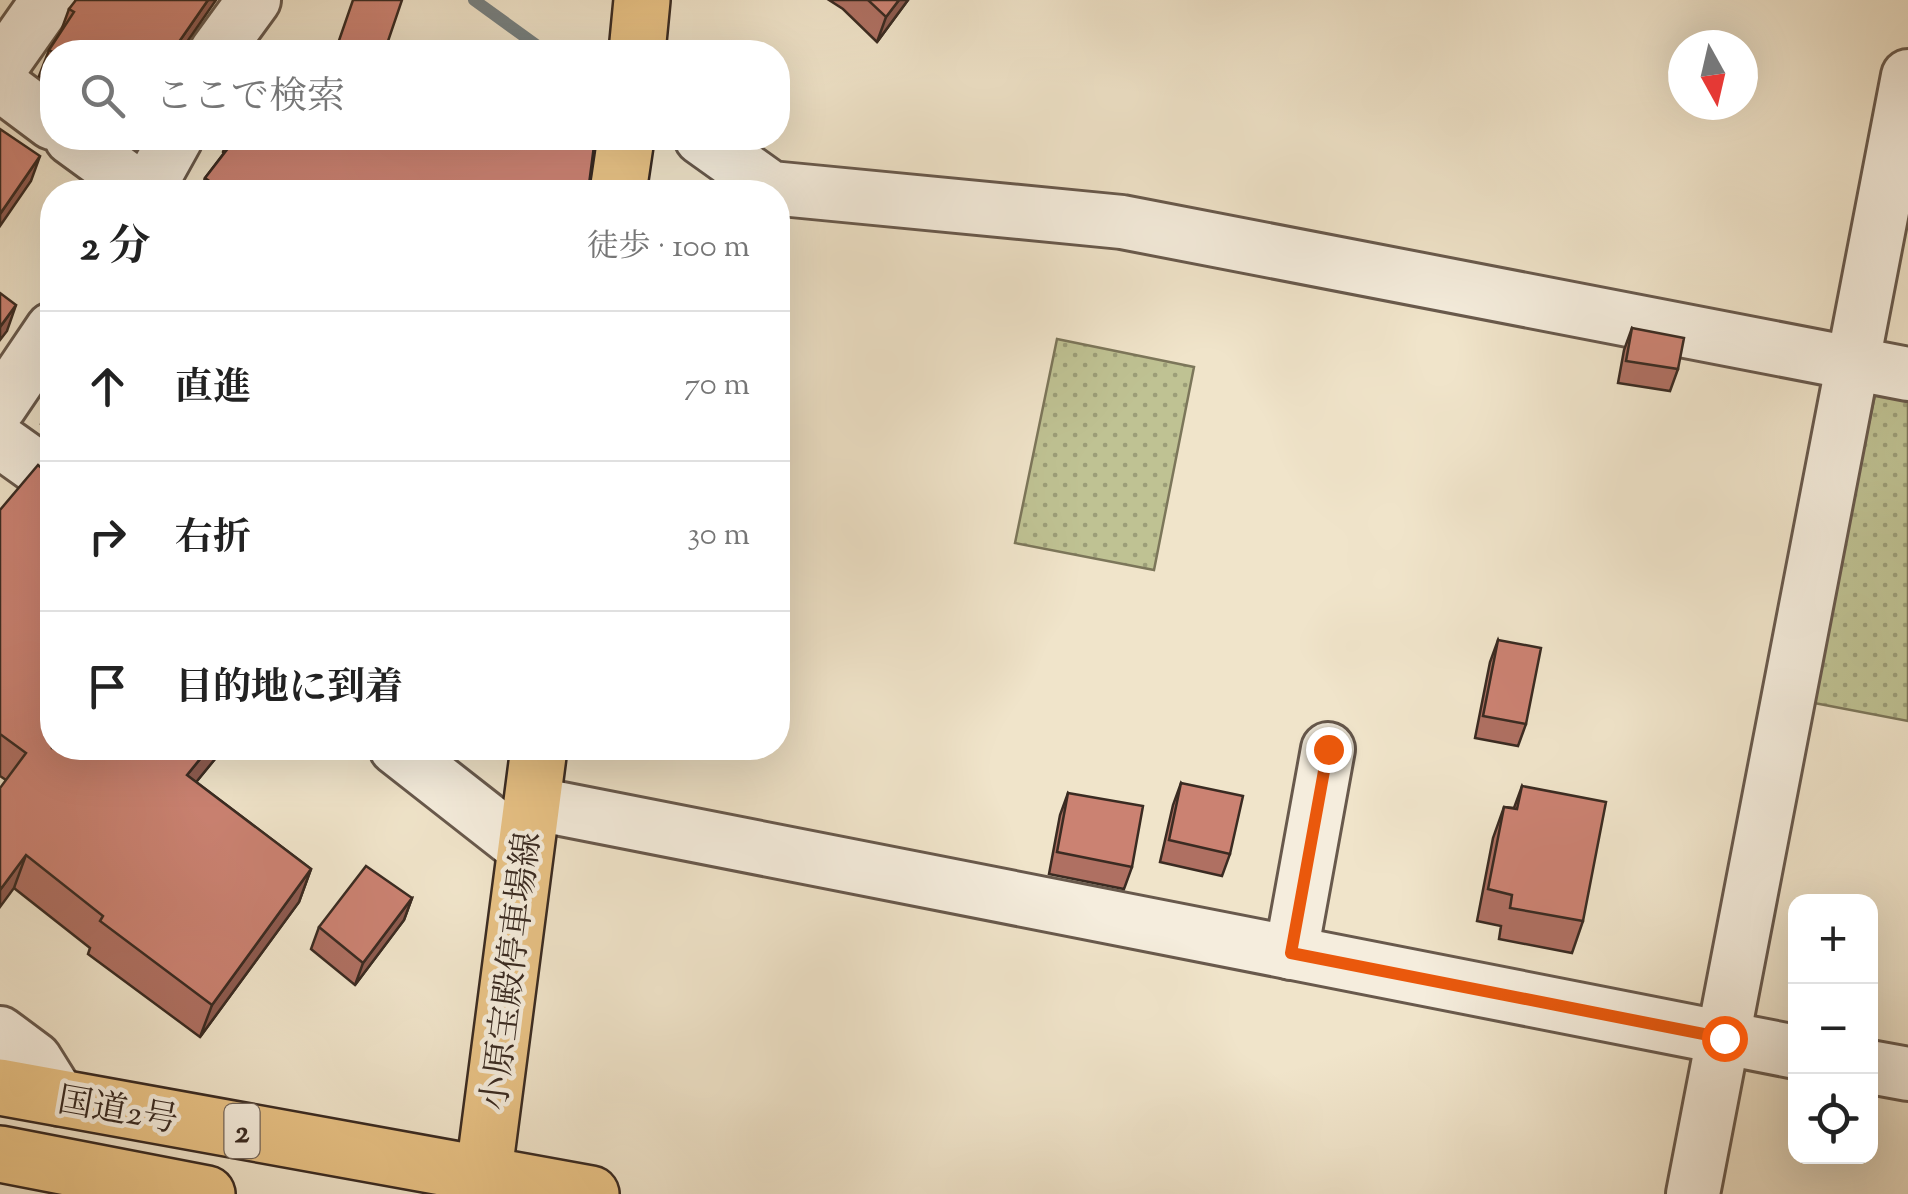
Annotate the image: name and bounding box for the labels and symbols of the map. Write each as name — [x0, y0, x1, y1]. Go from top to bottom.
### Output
north arrow — [1668, 30, 1758, 120]
route end — [1306, 727, 1352, 773]
street label: 小原宝殿停車場線 — [471, 829, 556, 1113]
route start — [1702, 1016, 1748, 1062]
street label: 国道2号 — [53, 1077, 182, 1148]
road number: 2 — [224, 1104, 260, 1158]

